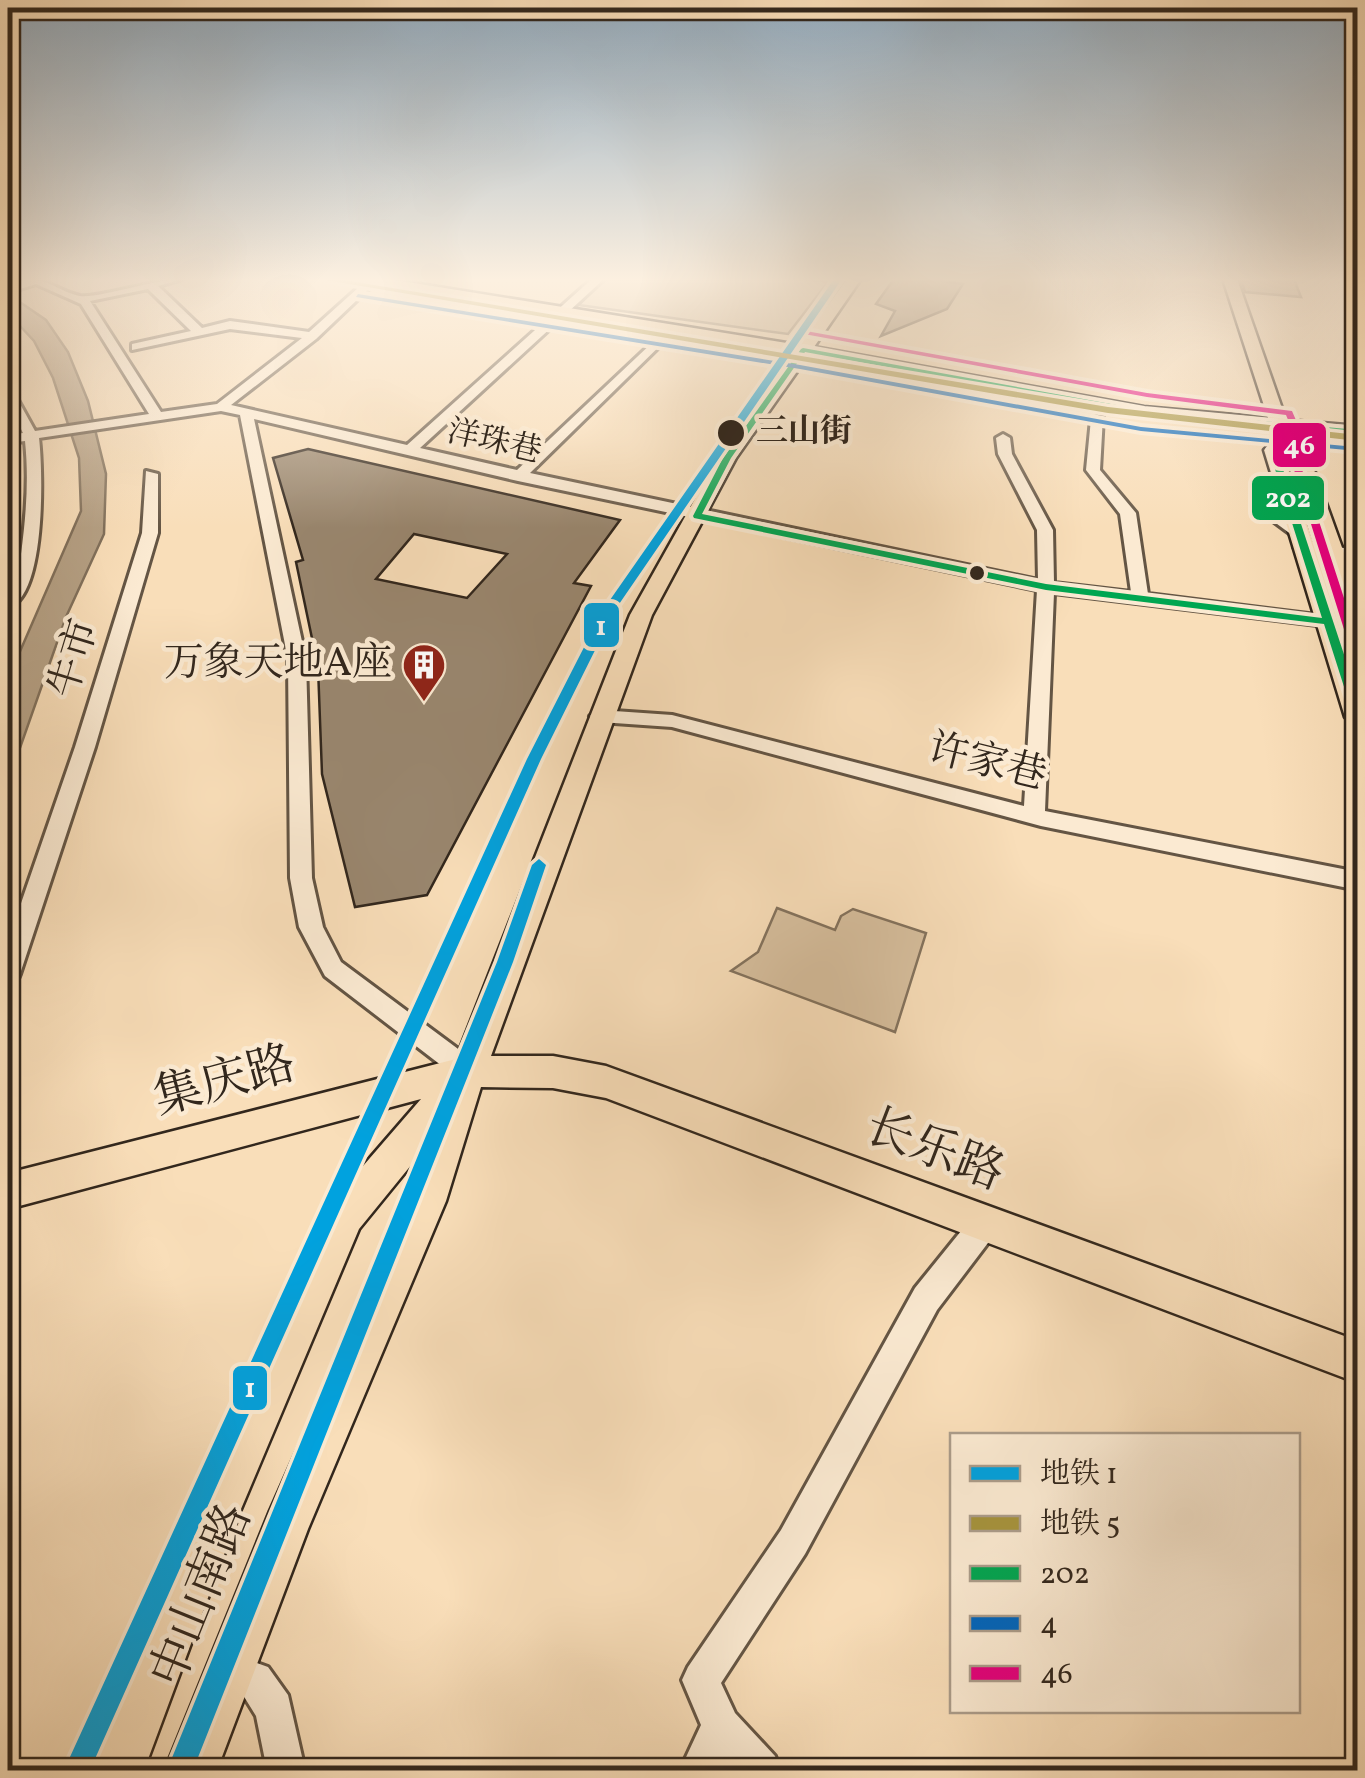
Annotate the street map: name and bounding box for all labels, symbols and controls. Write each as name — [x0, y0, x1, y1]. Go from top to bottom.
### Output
street label: 洋珠巷 — [442, 411, 546, 475]
place label: 三山街 — [756, 411, 852, 455]
marker: 三山街 — [715, 417, 747, 449]
line badge: 46 — [1271, 421, 1328, 469]
text: 46 — [1283, 427, 1315, 466]
line badge: 202 — [1250, 474, 1326, 522]
text: 202 — [1265, 480, 1311, 519]
unlabelled marker — [967, 563, 987, 583]
line badge: 1 — [582, 601, 621, 649]
text: 1 — [595, 608, 607, 647]
street label: 牛市 — [38, 613, 114, 705]
place label: 万象天地A座 — [164, 637, 392, 693]
building icon: 万象天地A座 — [401, 642, 447, 703]
street label: 许家巷 — [922, 722, 1052, 806]
street label: 集庆路 — [147, 1032, 303, 1134]
street label: 长乐路 — [855, 1095, 1013, 1209]
line badge: 1 — [231, 1364, 269, 1412]
text: 1 — [244, 1370, 256, 1409]
legend — [950, 1433, 1300, 1713]
text: 地铁 1 — [1040, 1454, 1118, 1496]
street label: 中山南路 — [136, 1494, 270, 1698]
text: 地铁 5 — [1040, 1504, 1120, 1546]
text: 202 — [1040, 1554, 1090, 1596]
text: 4 — [1040, 1604, 1058, 1646]
text: 46 — [1040, 1654, 1073, 1696]

